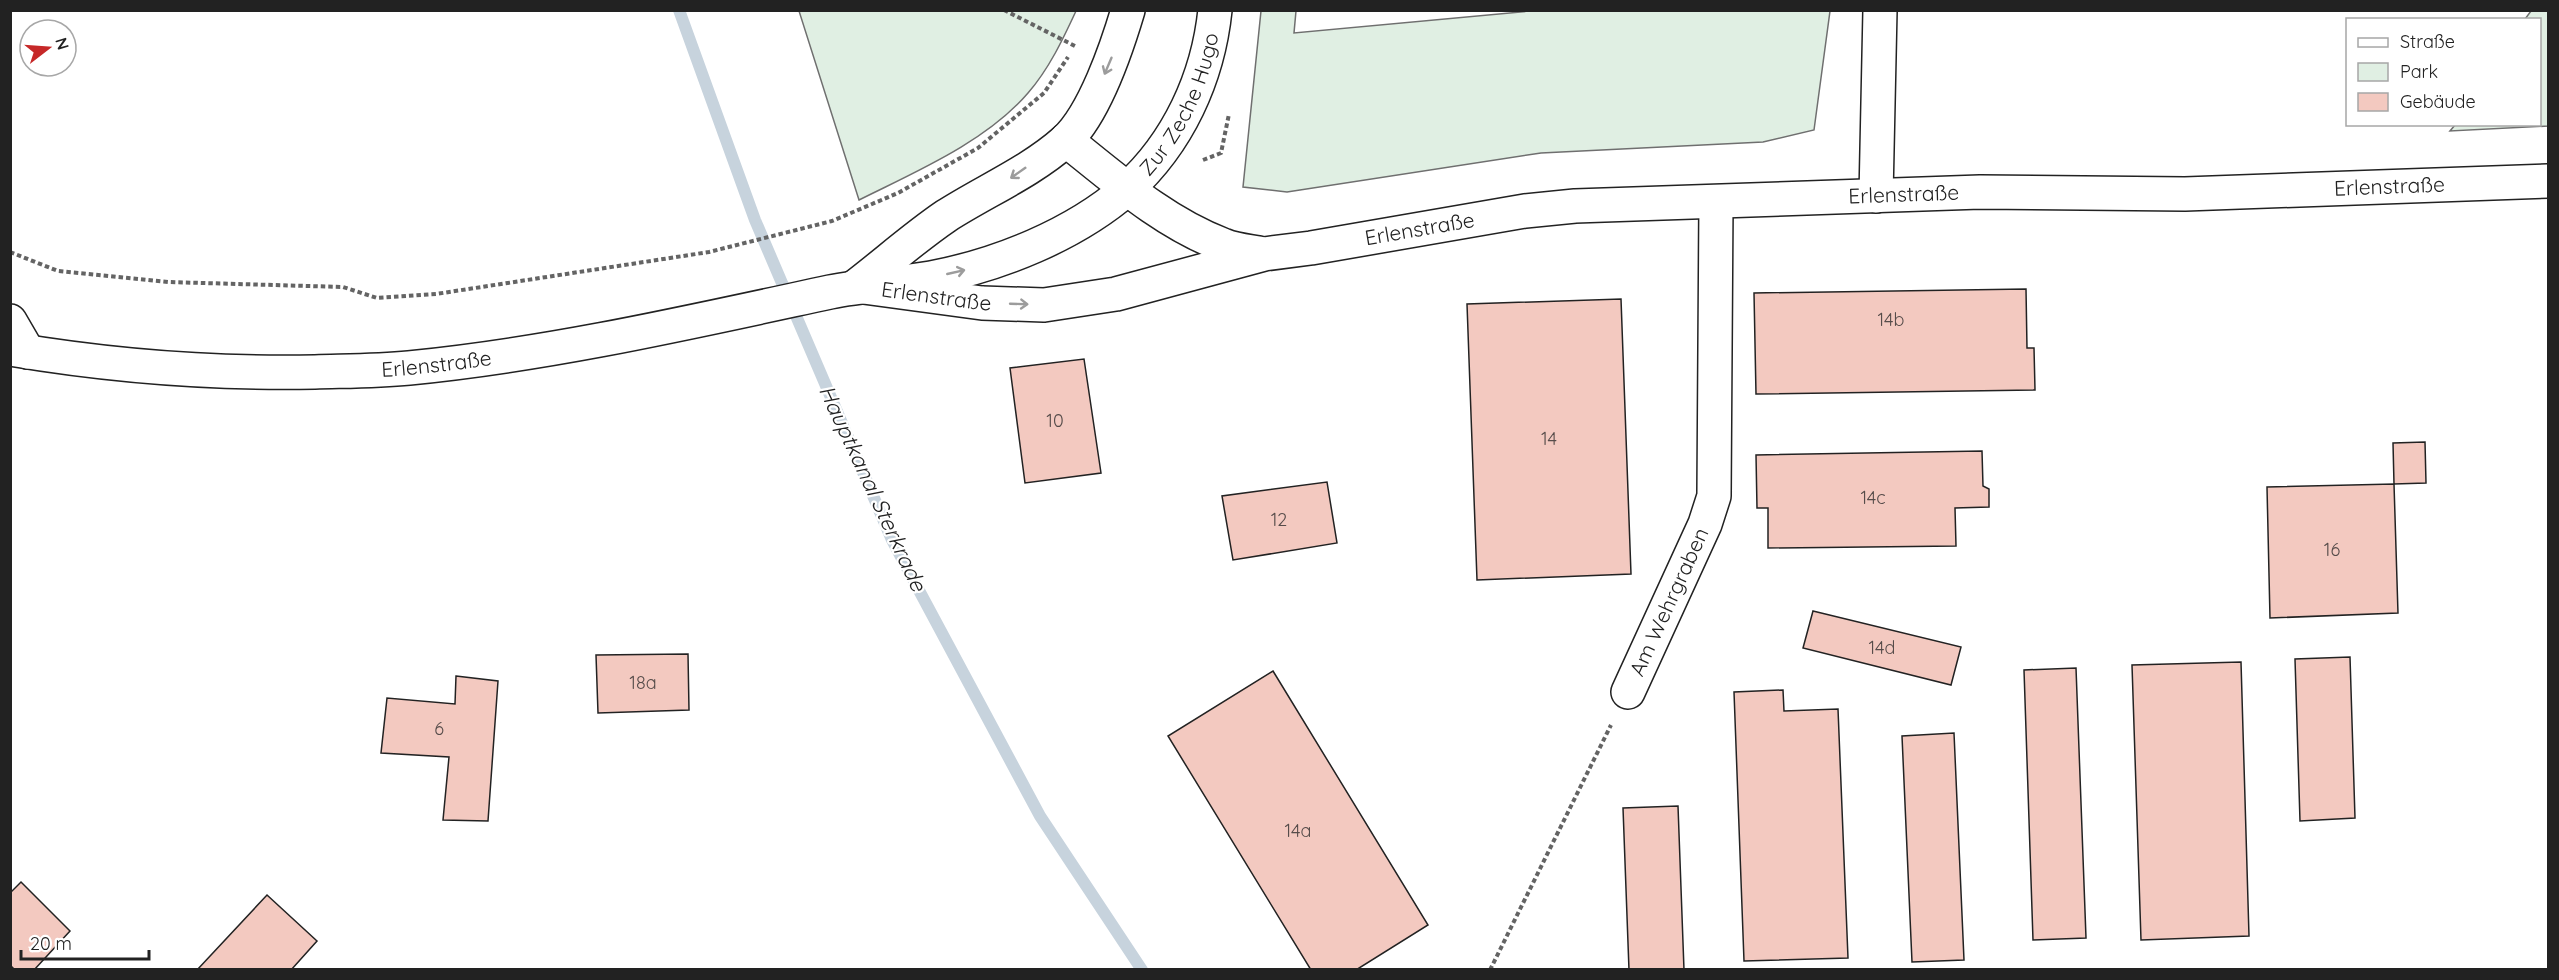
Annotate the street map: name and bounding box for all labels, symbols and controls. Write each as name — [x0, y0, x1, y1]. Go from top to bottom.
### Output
north arrow — [18, 18, 78, 78]
legend — [2346, 18, 2541, 126]
street label: Zur Zeche Hugo — [1133, 30, 1224, 180]
text: Straße — [2400, 30, 2455, 53]
text: N — [51, 35, 74, 52]
one-way arrow — [1102, 56, 1114, 74]
text: Park — [2400, 60, 2438, 83]
text: Gebäude — [2400, 90, 2476, 113]
one-way arrow — [1011, 167, 1027, 179]
street label: Erlenstraße — [2334, 171, 2445, 201]
street label: Erlenstraße — [1848, 179, 1959, 209]
street label: Erlenstraße — [1363, 206, 1476, 250]
one-way arrow — [946, 266, 965, 277]
street label: Erlenstraße — [880, 276, 992, 315]
one-way arrow — [1008, 299, 1028, 310]
house number: 14b — [1878, 308, 1904, 331]
street label: Erlenstraße — [380, 344, 493, 382]
water label: Hauptkanal Sterkrade — [813, 381, 934, 597]
house number: 10 — [1046, 409, 1064, 432]
house number: 14 — [1541, 427, 1557, 450]
house number: 14c — [1860, 486, 1886, 509]
house number: 12 — [1271, 508, 1287, 531]
street label: Am Wehrgraben — [1623, 523, 1714, 680]
house number: 16 — [2324, 538, 2340, 561]
house number: 14d — [1869, 636, 1895, 659]
house number: 18a — [629, 671, 657, 694]
house number: 6 — [434, 717, 444, 740]
house number: 14a — [1285, 819, 1311, 842]
scale bar — [21, 923, 148, 961]
text: 20 m — [30, 932, 72, 955]

